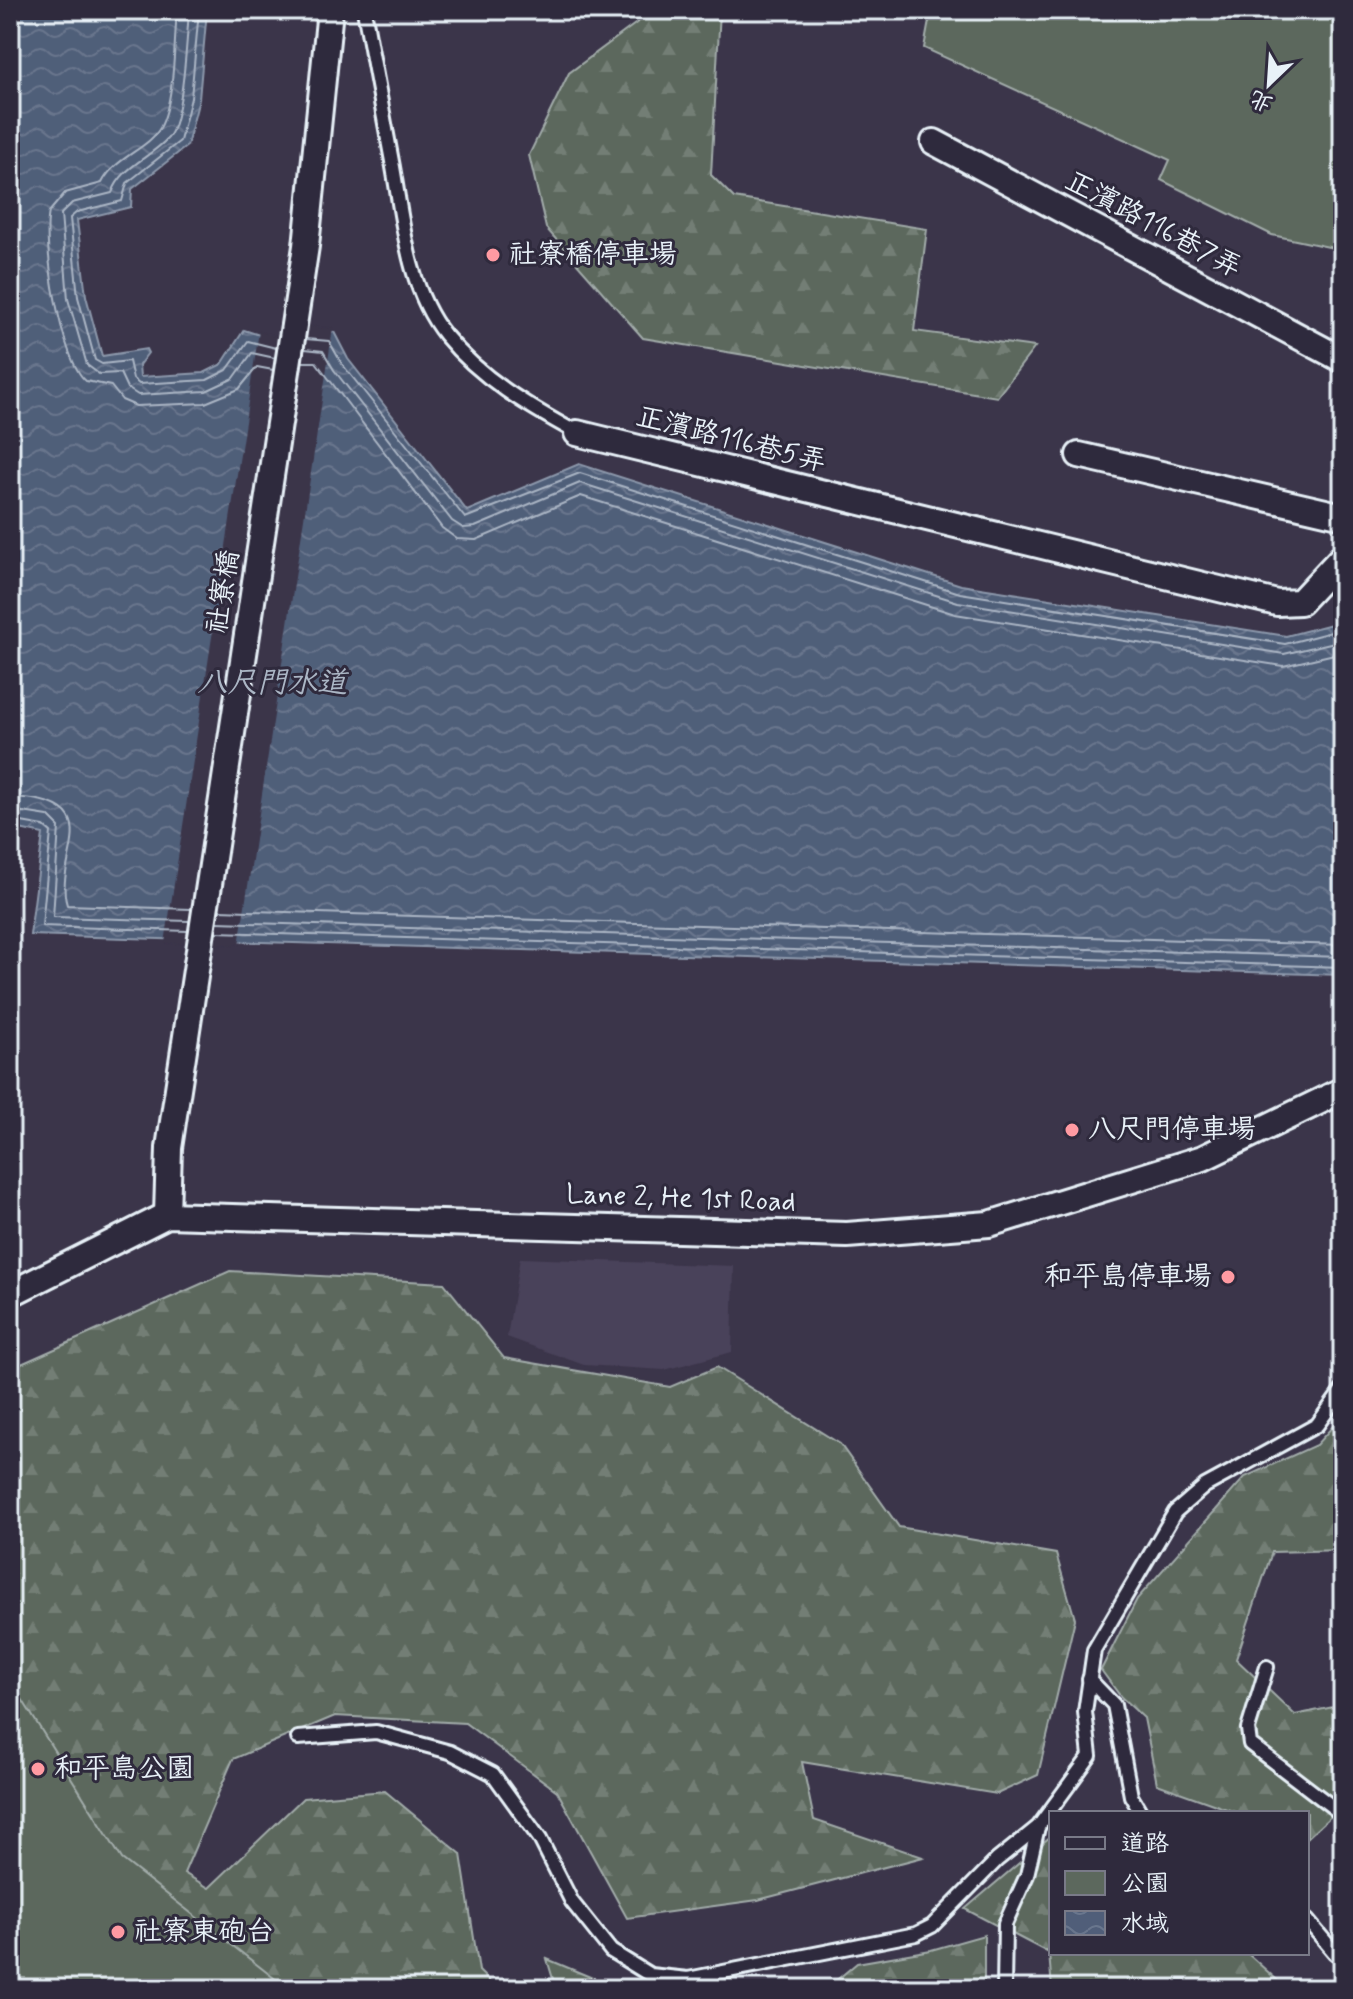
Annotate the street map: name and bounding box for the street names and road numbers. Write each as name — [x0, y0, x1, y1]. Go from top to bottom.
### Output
street label: 正濱路116巷7弄 — [1058, 163, 1248, 287]
street label: 正濱路116巷5弄 — [632, 399, 830, 481]
street label: 社寮橋 — [199, 548, 249, 636]
street label: Lane 2, He 1st Road — [566, 1177, 796, 1221]

